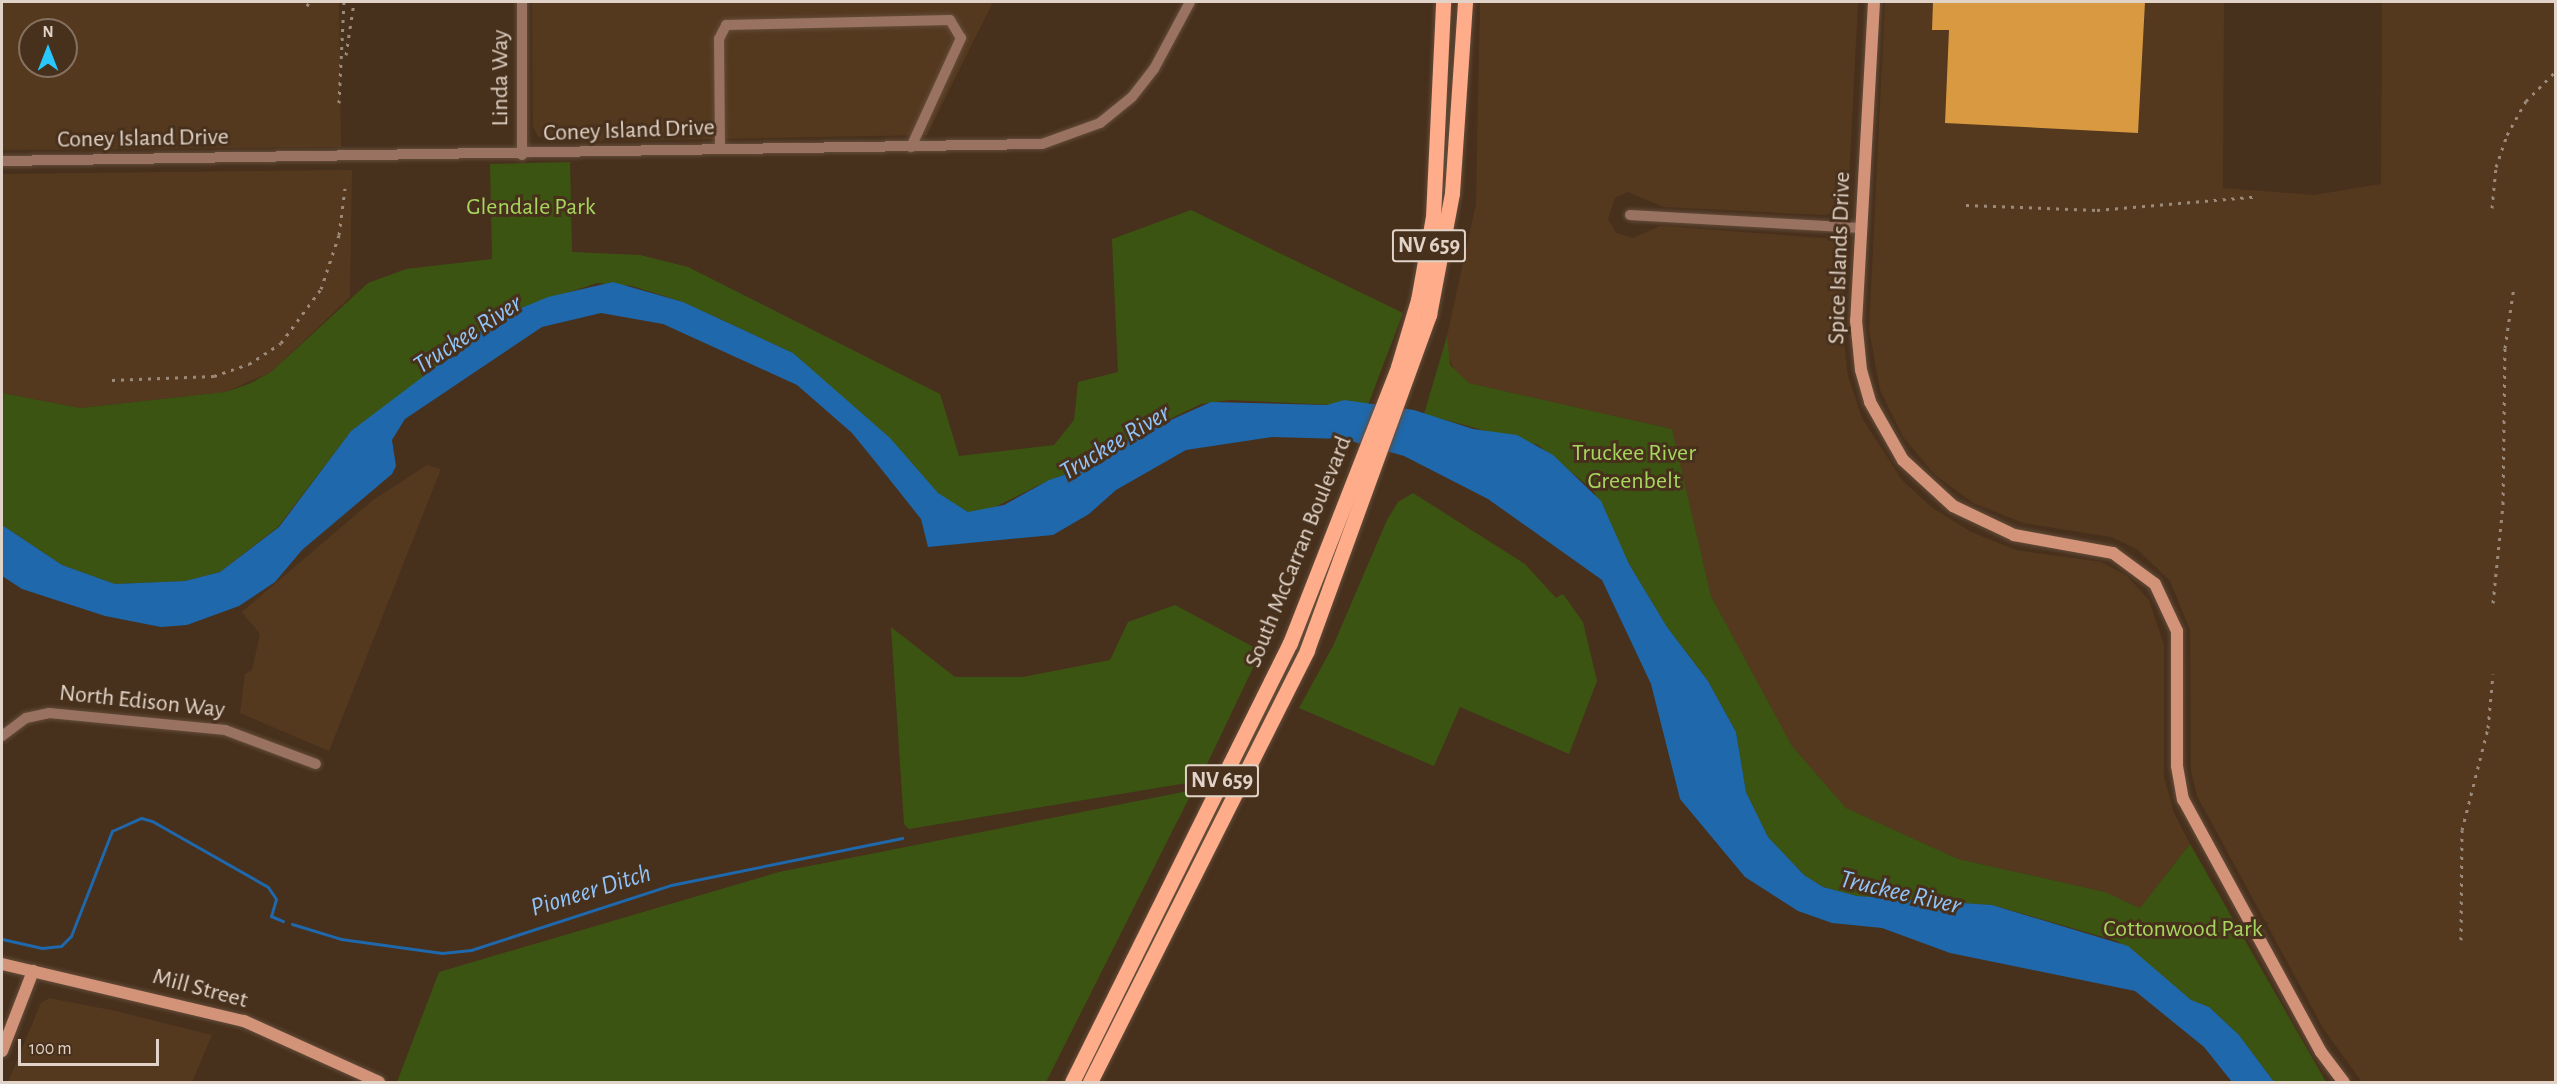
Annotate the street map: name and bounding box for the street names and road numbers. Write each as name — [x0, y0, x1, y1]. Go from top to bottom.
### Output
street label: Linda Way — [487, 30, 515, 126]
street label: Coney Island Drive — [543, 114, 715, 148]
street label: Coney Island Drive — [57, 123, 229, 155]
street label: Spice Islands Drive — [1823, 171, 1857, 345]
road number: NV 659 — [1392, 227, 1466, 265]
street label: South McCarran Boulevard — [1239, 432, 1359, 672]
street label: North Edison Way — [58, 679, 226, 725]
road number: NV 659 — [1184, 762, 1260, 800]
street label: Mill Street — [149, 963, 251, 1015]

